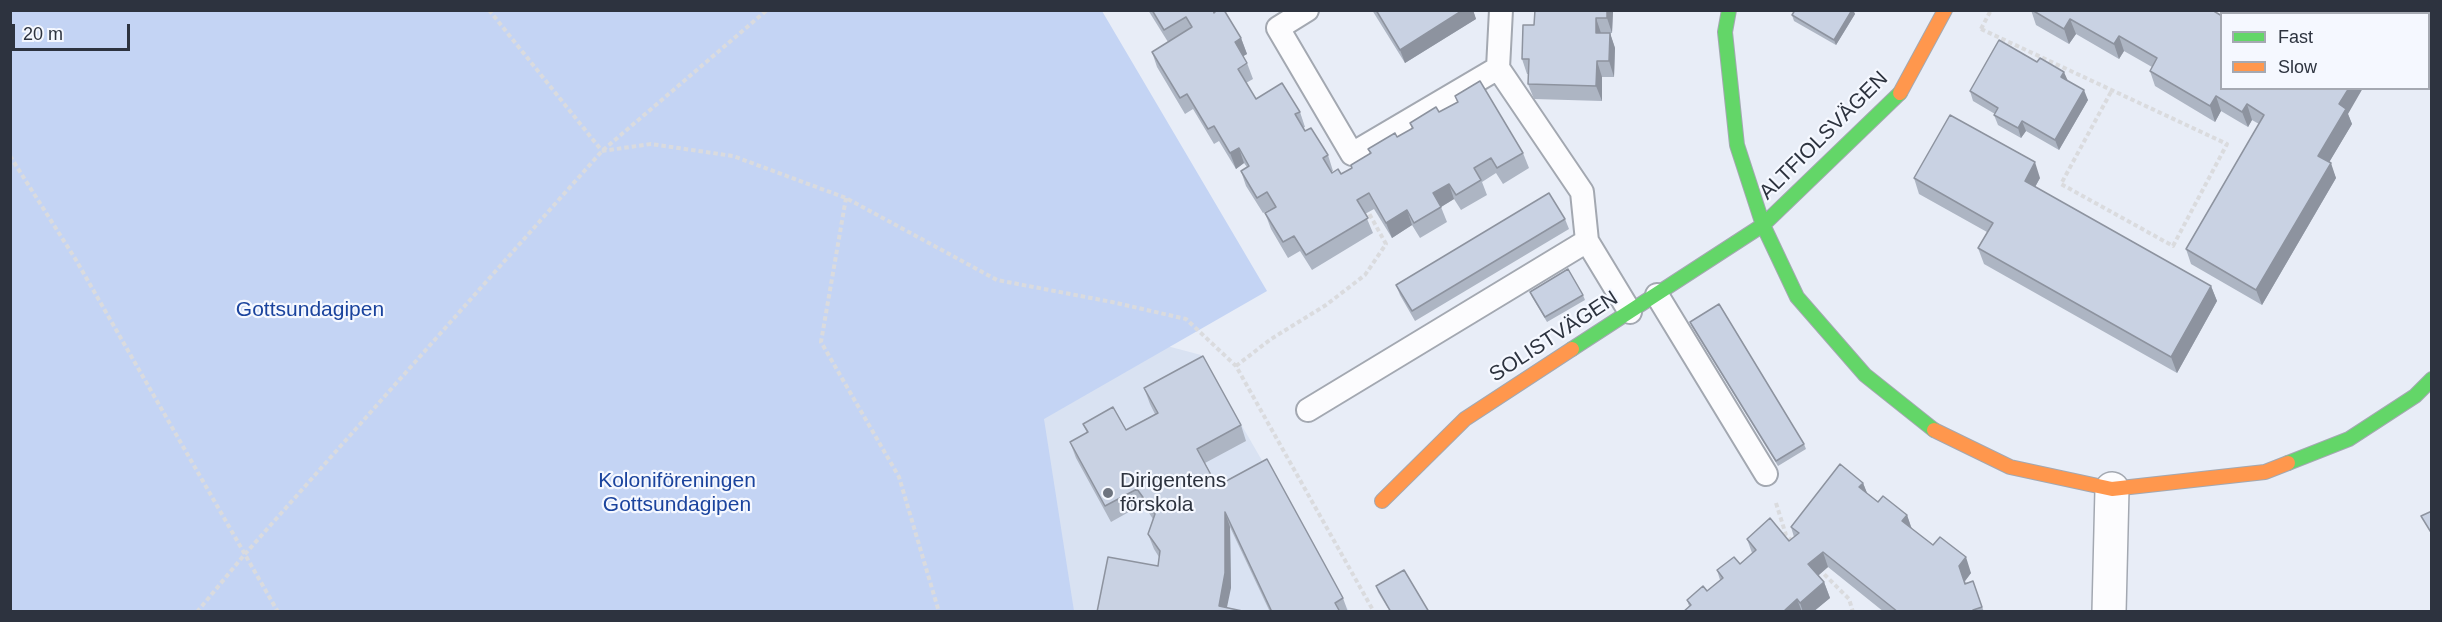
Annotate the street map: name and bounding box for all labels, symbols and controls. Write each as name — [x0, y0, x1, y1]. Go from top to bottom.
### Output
scale bar — [15, 12, 134, 50]
legend — [2220, 12, 2430, 90]
text: 20 m — [23, 24, 63, 44]
text: Fast — [2278, 27, 2313, 47]
text: Slow — [2278, 57, 2317, 77]
street label: ALTFIOLSVÄGEN — [1755, 67, 1893, 205]
street label: SOLISTVÄGEN — [1485, 286, 1623, 388]
park label: Gottsundagipen — [236, 297, 384, 323]
park label: Koloniföreningen Gottsundagipen — [598, 468, 756, 518]
place label: Dirigentens förskola — [1120, 468, 1226, 518]
marker: Dirigentens förskola — [1101, 486, 1115, 500]

